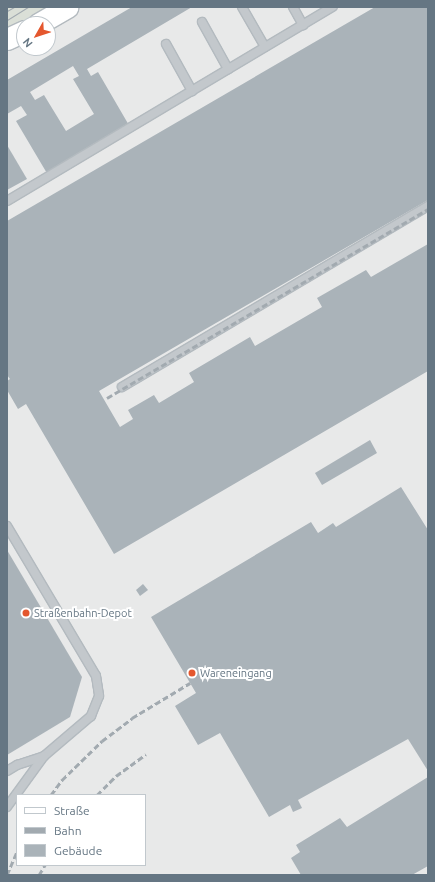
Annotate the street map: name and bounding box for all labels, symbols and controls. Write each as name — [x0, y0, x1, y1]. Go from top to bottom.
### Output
north arrow — [16, 16, 56, 56]
text: N — [20, 36, 35, 50]
place label: Straßenbahn-Depot — [34, 606, 132, 620]
marker: Straßenbahn-Depot — [21, 608, 31, 618]
place label: Wareneingang — [200, 666, 272, 680]
marker: Wareneingang — [187, 668, 197, 678]
legend — [16, 794, 146, 866]
text: Straße — [54, 804, 90, 817]
text: Bahn — [54, 824, 82, 837]
text: Gebäude — [54, 844, 102, 857]

